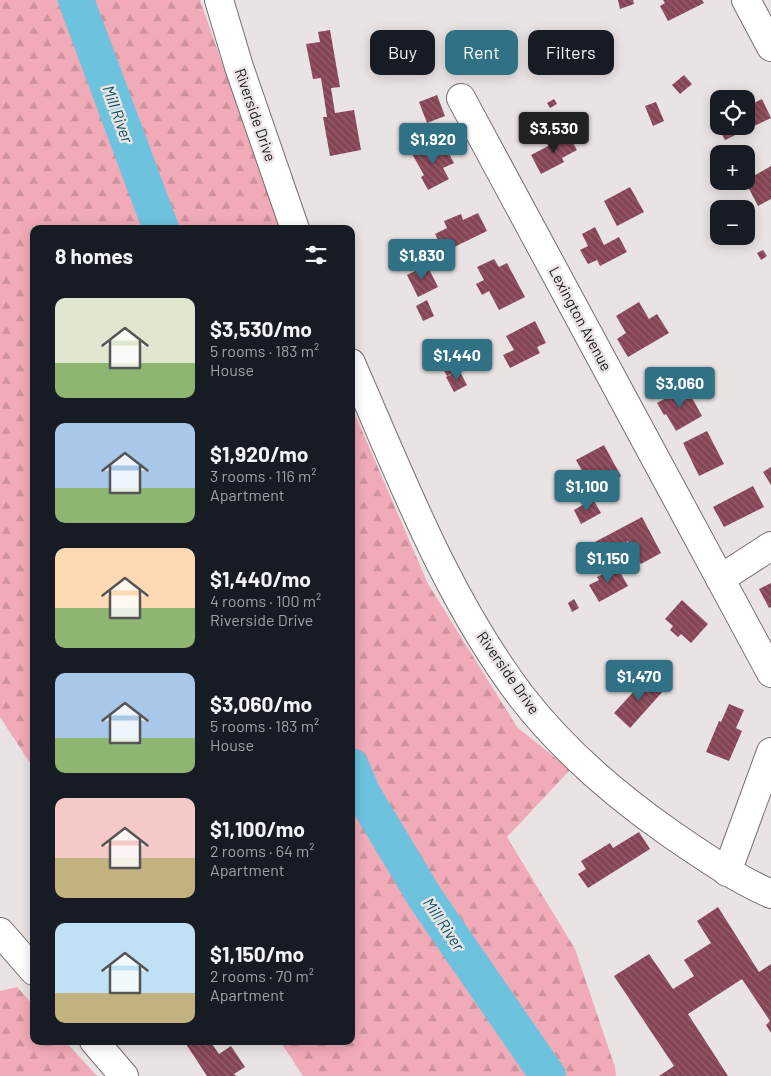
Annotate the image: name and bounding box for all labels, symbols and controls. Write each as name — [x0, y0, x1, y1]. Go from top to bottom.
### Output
chip: Buy — [370, 30, 435, 75]
chip: Rent — [445, 30, 518, 75]
chip: Filters — [528, 30, 614, 75]
street label: Riverside Drive — [232, 66, 280, 163]
water label: Mill River — [99, 82, 138, 146]
map controls — [710, 90, 755, 245]
button: locate — [710, 90, 755, 135]
pin: $3,530 — [513, 112, 595, 154]
text: $3,530 — [530, 118, 578, 137]
pin: $1,920 — [392, 122, 474, 165]
text: $1,920 — [410, 129, 456, 148]
button: + — [710, 145, 755, 190]
button: − — [710, 200, 755, 245]
pin: $1,830 — [381, 238, 463, 281]
icon: filters — [302, 241, 330, 269]
text: 8 homes — [55, 243, 133, 268]
text: $1,830 — [399, 245, 445, 264]
street label: Lexington Avenue — [546, 263, 616, 374]
text: $3,530/mo — [210, 316, 312, 341]
icon: home — [95, 318, 155, 378]
pin: $1,440 — [416, 338, 498, 381]
text: 5 rooms · 183 m² — [210, 341, 319, 360]
text: $1,440 — [433, 345, 481, 364]
text: House — [210, 360, 254, 379]
pin: $3,060 — [639, 366, 721, 409]
text: $3,060 — [656, 373, 704, 392]
text: $1,920/mo — [210, 441, 308, 466]
icon: home — [95, 443, 155, 503]
text: 3 rooms · 116 m² — [210, 466, 316, 485]
pin: $1,100 — [546, 470, 628, 512]
text: $1,100 — [566, 476, 608, 495]
text: Apartment — [210, 485, 285, 504]
pin: $1,150 — [567, 542, 649, 584]
text: $1,150 — [587, 548, 629, 567]
text: $1,440/mo — [210, 566, 311, 591]
icon: home — [95, 568, 155, 628]
text: 4 rooms · 100 m² — [210, 591, 321, 610]
text: Riverside Drive — [210, 610, 313, 629]
street label: Riverside Drive — [474, 628, 544, 717]
pin: $1,470 — [598, 660, 680, 702]
text: $1,470 — [617, 666, 661, 685]
text: $3,060/mo — [210, 691, 312, 716]
icon: home — [95, 693, 155, 753]
text: 5 rooms · 183 m² — [210, 716, 319, 735]
text: House — [210, 735, 254, 754]
text: $1,100/mo — [210, 816, 305, 841]
icon: home — [95, 818, 155, 878]
text: 2 rooms · 64 m² — [210, 841, 314, 860]
text: Apartment — [210, 860, 285, 879]
water label: Mill River — [420, 894, 470, 955]
text: $1,150/mo — [210, 941, 304, 966]
icon: home — [95, 943, 155, 1003]
text: 2 rooms · 70 m² — [210, 966, 314, 985]
text: Apartment — [210, 985, 285, 1004]

